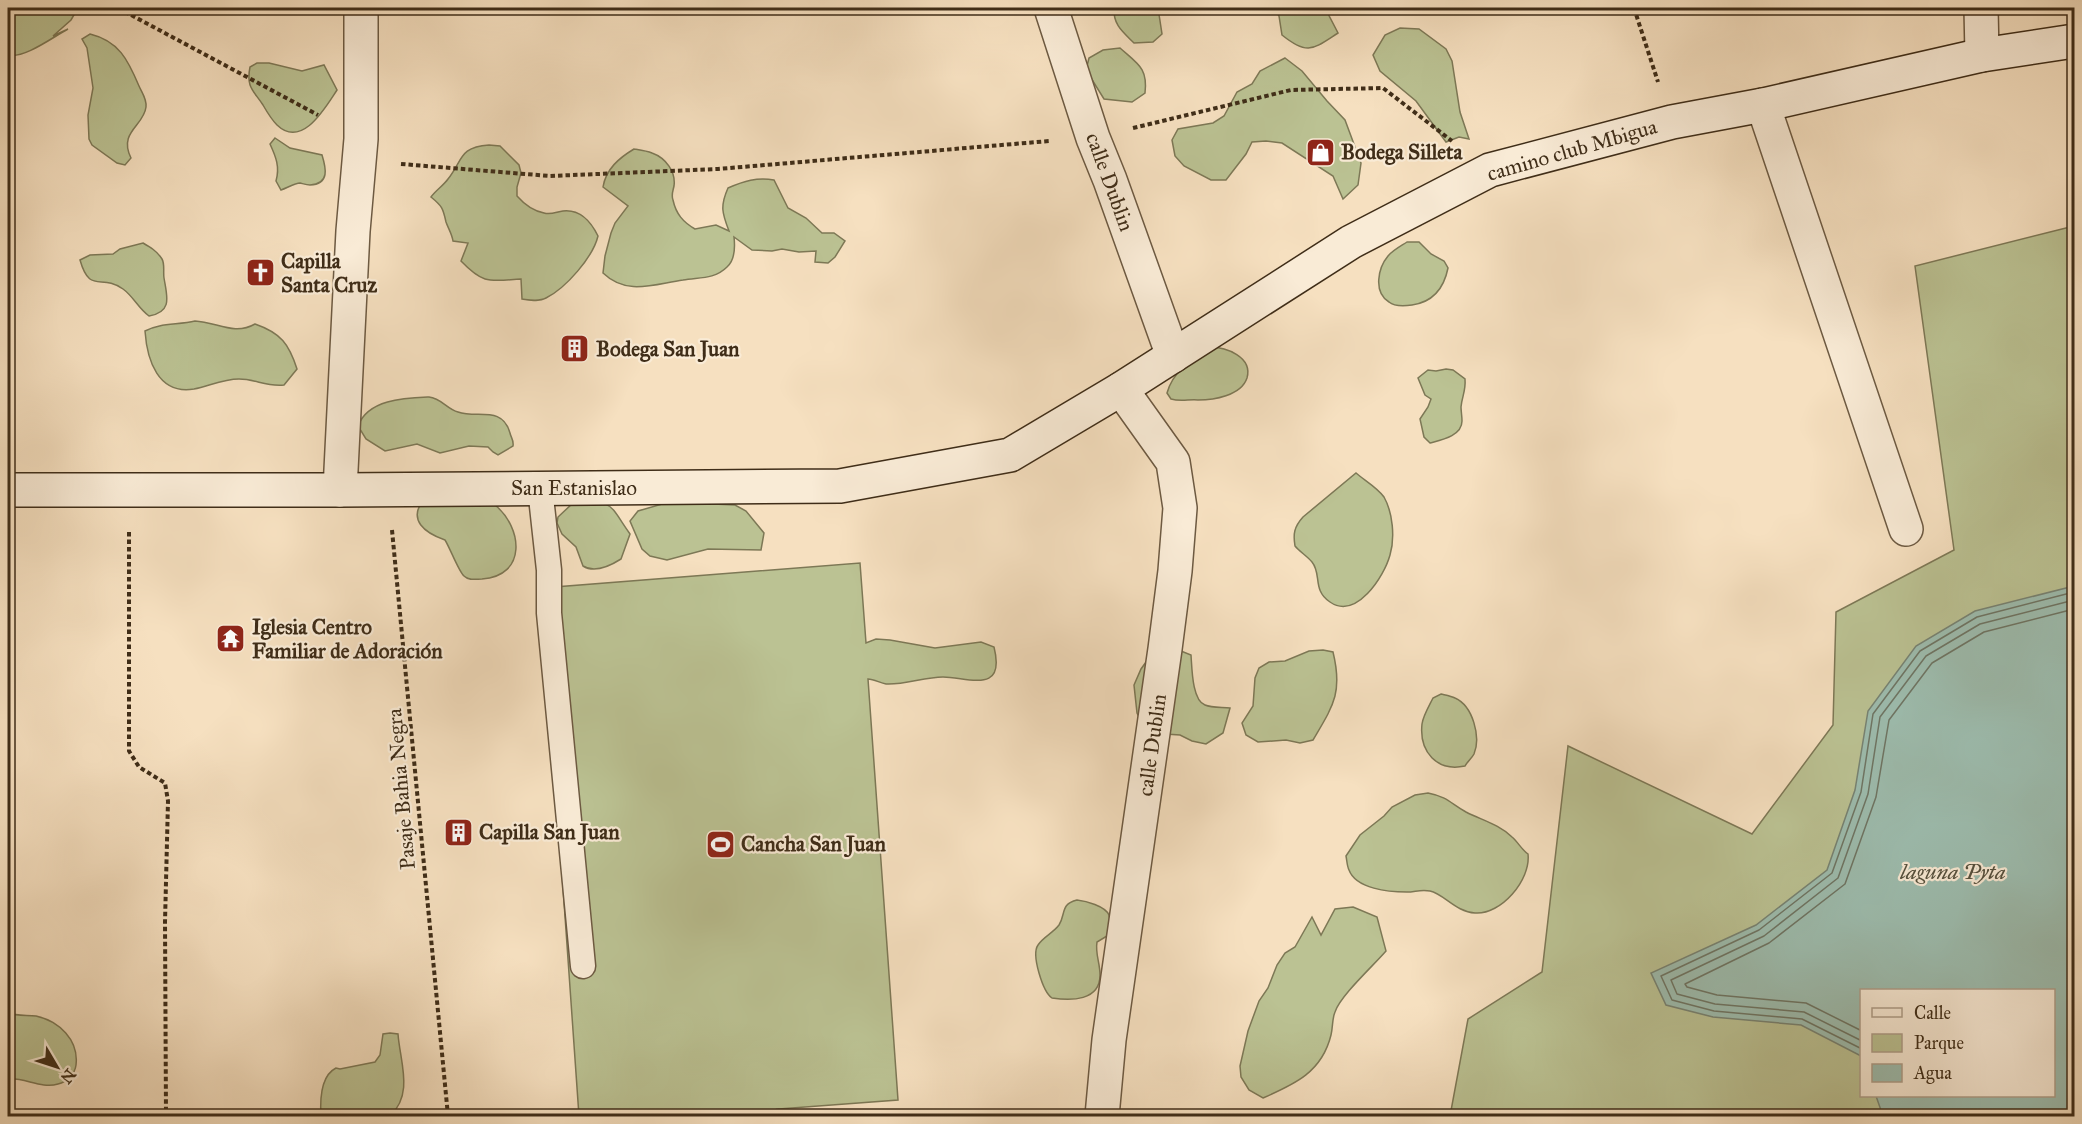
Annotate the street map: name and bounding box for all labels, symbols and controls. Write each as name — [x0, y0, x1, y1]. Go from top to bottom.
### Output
street label: camino club Mbigua — [1484, 113, 1660, 187]
street label: calle Dublin — [1080, 129, 1140, 235]
shop icon: Bodega Silleta — [1304, 136, 1336, 168]
place label: Bodega Silleta — [1341, 139, 1463, 165]
place label: Capilla Santa Cruz — [281, 248, 378, 298]
church icon: Capilla Santa Cruz — [244, 257, 276, 289]
building icon: Bodega San Juan — [559, 333, 591, 365]
place label: Bodega San Juan — [596, 336, 740, 363]
street label: San Estanislao — [511, 475, 637, 501]
place label: Iglesia Centro Familiar de Adoración — [252, 614, 443, 664]
temple icon: Iglesia Centro Familiar de Adoración — [215, 623, 247, 655]
street label: calle Dublin — [1132, 692, 1172, 798]
street label: Pasaje Bahia Negra — [381, 707, 421, 871]
building icon: Capilla San Juan — [442, 816, 474, 848]
place label: Capilla San Juan — [479, 819, 620, 846]
sports icon: Cancha San Juan — [704, 828, 736, 860]
place label: Cancha San Juan — [741, 831, 886, 858]
water label: laguna Pyta — [1899, 858, 2006, 885]
legend — [1860, 989, 2055, 1097]
text: Calle — [1914, 1002, 1951, 1024]
text: Parque — [1914, 1032, 1964, 1055]
north arrow — [27, 1037, 87, 1097]
text: Agua — [1913, 1062, 1952, 1085]
text: N — [56, 1065, 80, 1088]

